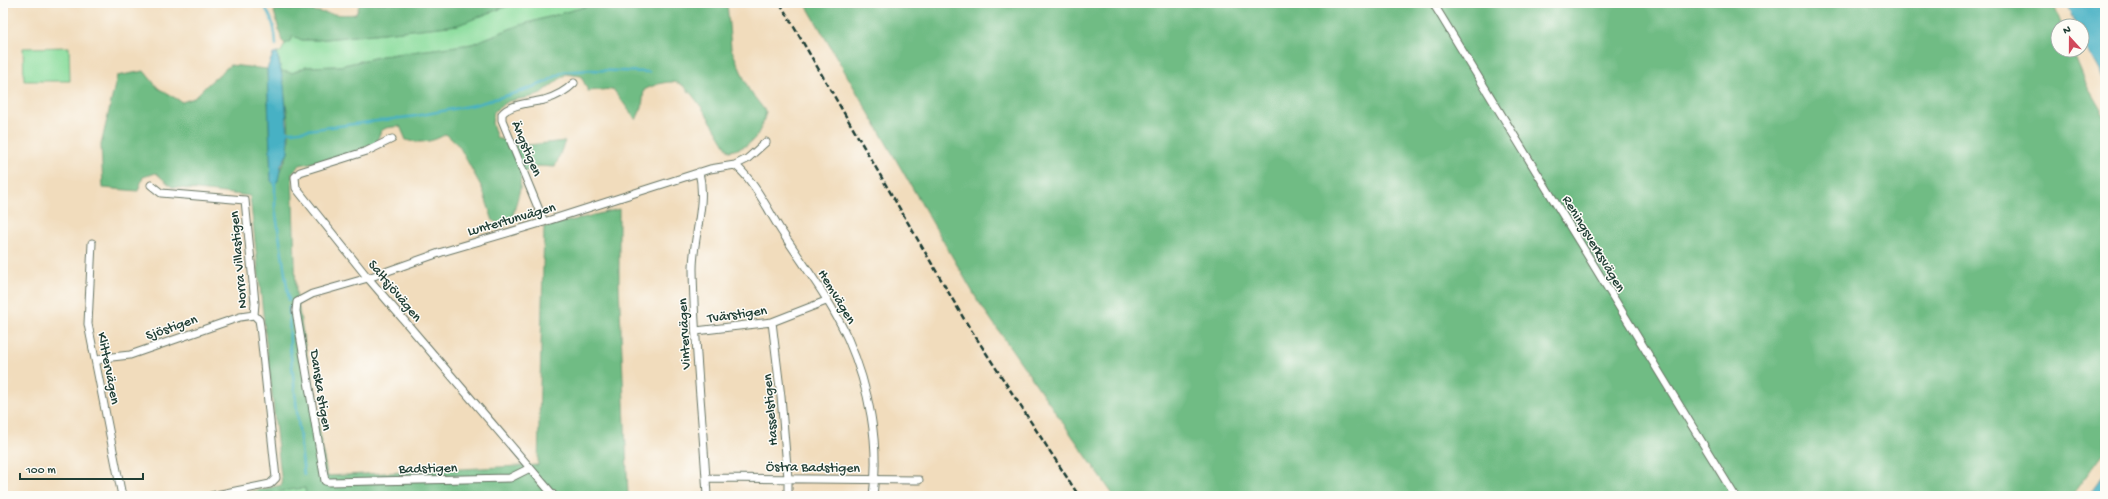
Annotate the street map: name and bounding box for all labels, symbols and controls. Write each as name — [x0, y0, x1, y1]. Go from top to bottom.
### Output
north arrow — [2050, 18, 2090, 58]
text: N — [2062, 24, 2073, 37]
street label: Ängstigen — [506, 119, 545, 180]
street label: Reningsverksvägen — [1557, 193, 1629, 296]
street label: Luntertunvägen — [466, 200, 558, 241]
street label: Norra Villastigen — [227, 210, 252, 309]
street label: Saltsjövägen — [363, 257, 425, 326]
street label: Hemvägen — [813, 267, 859, 328]
street label: Vintervägen — [675, 298, 696, 371]
street label: Tvärstigen — [705, 303, 769, 328]
street label: Sjöstigen — [144, 311, 200, 345]
street label: Klittervägen — [92, 331, 123, 406]
street label: Danska stigen — [305, 348, 334, 432]
street label: Hasselstigen — [760, 373, 783, 446]
scale bar — [20, 455, 143, 481]
street label: Östra Badstigen — [766, 459, 861, 478]
street label: Badstigen — [397, 460, 458, 479]
text: 100 m — [25, 464, 56, 478]

